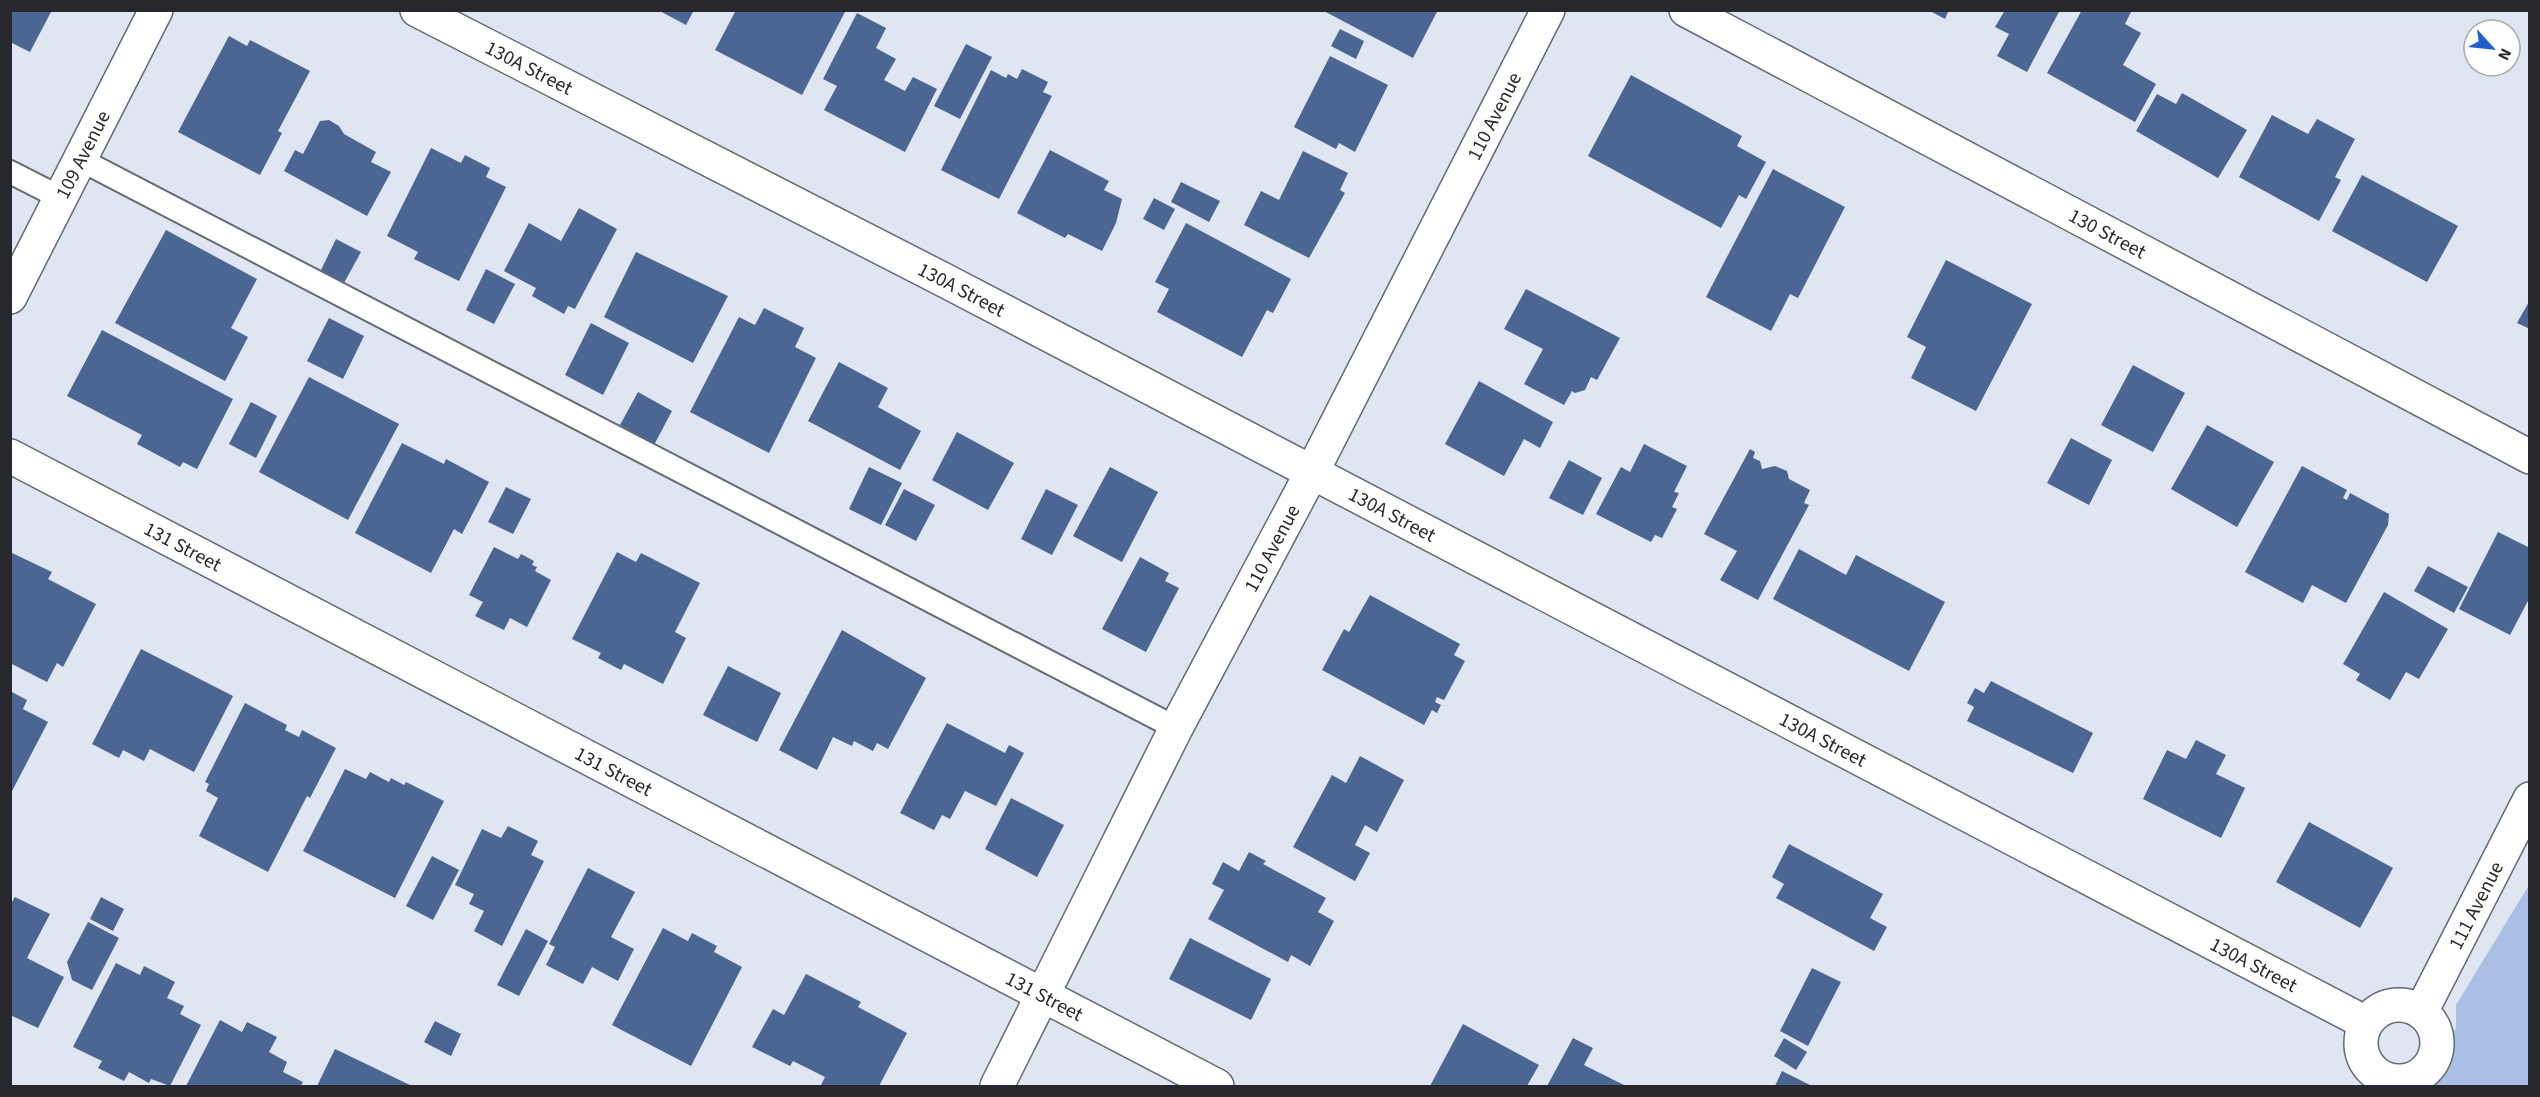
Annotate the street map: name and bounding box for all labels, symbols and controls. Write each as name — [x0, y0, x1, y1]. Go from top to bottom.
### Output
north arrow — [2462, 18, 2522, 78]
street label: 130A Street — [480, 34, 578, 103]
text: N — [2492, 45, 2517, 64]
street label: 110 Avenue — [1461, 67, 1529, 165]
street label: 109 Avenue — [49, 106, 118, 204]
street label: 130 Street — [2063, 202, 2151, 266]
street label: 130A Street — [913, 256, 1010, 325]
street label: 130A Street — [1343, 481, 1441, 550]
street label: 110 Avenue — [1238, 500, 1307, 597]
street label: 131 Street — [139, 515, 226, 579]
street label: 130A Street — [1774, 706, 1871, 775]
street label: 131 Street — [570, 740, 657, 804]
street label: 111 Avenue — [2442, 857, 2511, 955]
street label: 130A Street — [2205, 931, 2302, 1000]
street label: 131 Street — [1000, 965, 1088, 1029]

